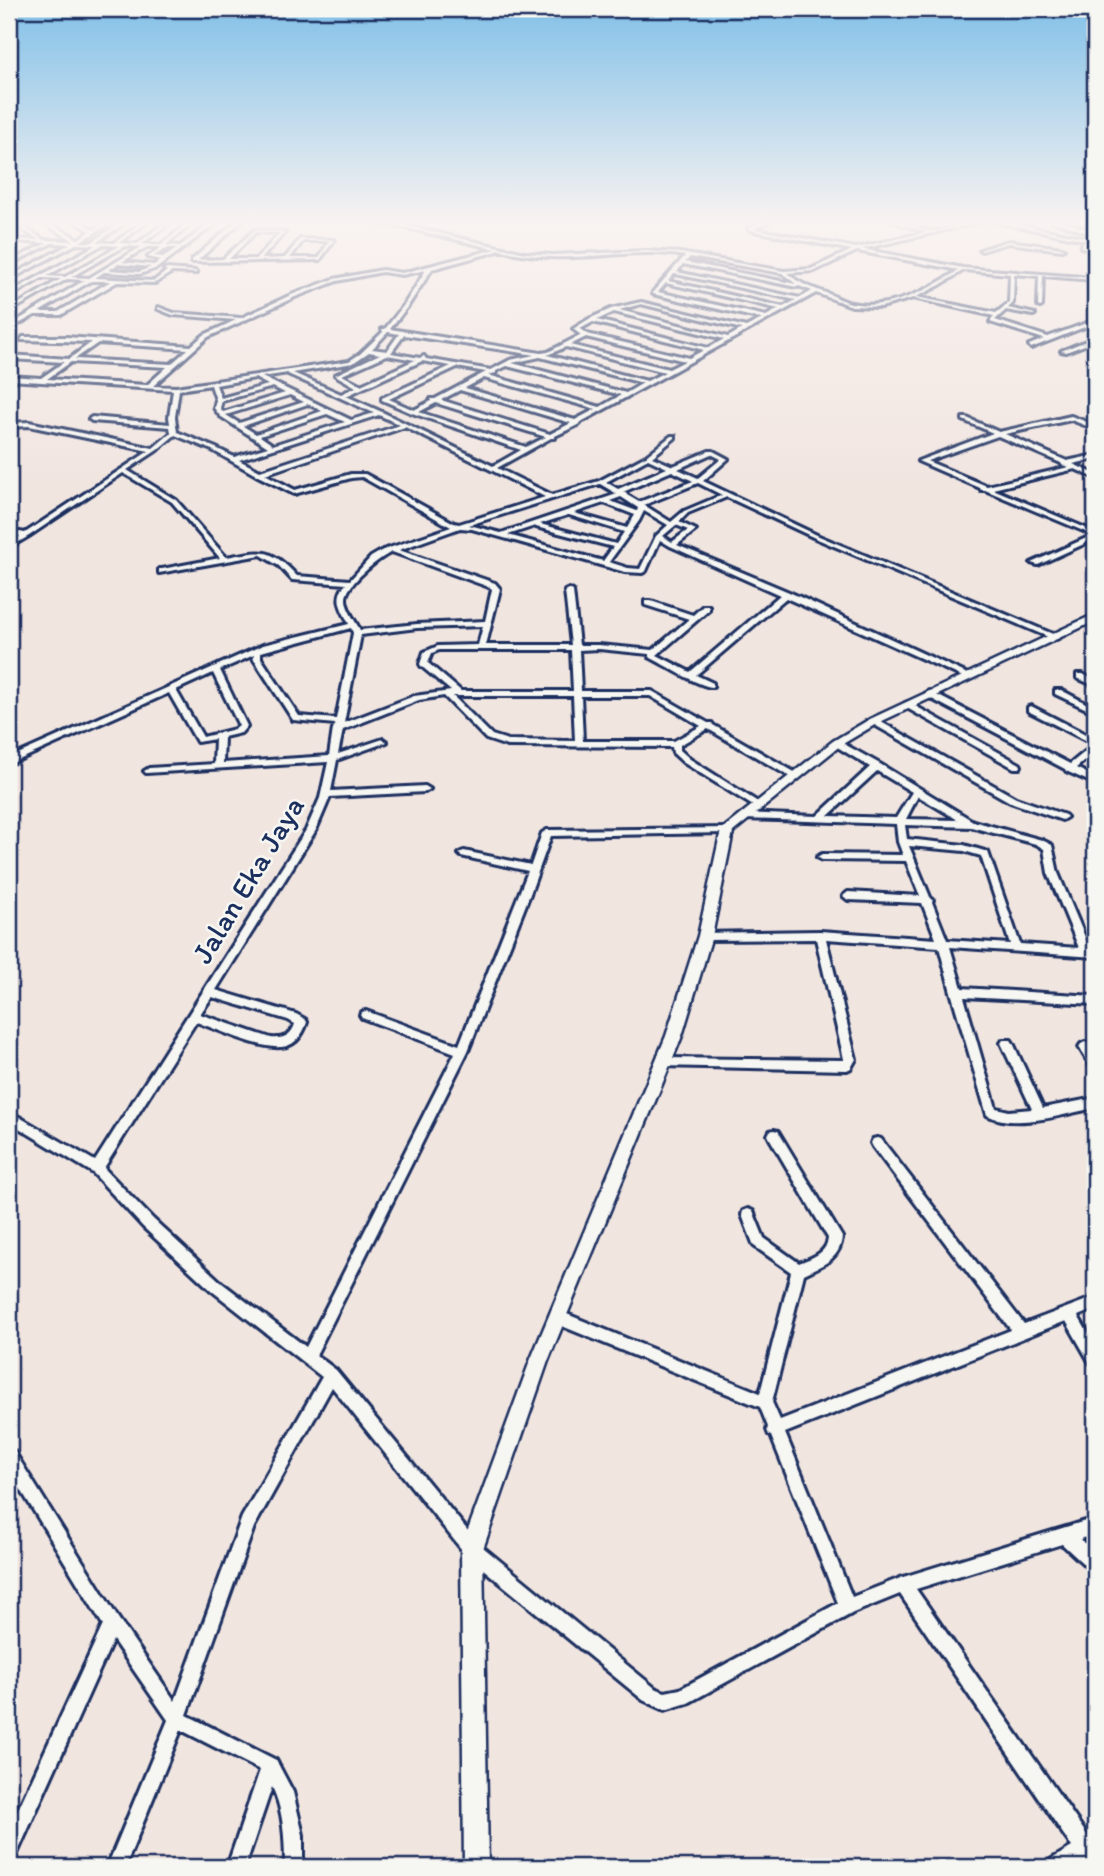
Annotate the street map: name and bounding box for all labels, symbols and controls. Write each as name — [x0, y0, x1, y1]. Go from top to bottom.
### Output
street label: Jalan Eka Jaya — [183, 789, 312, 970]

